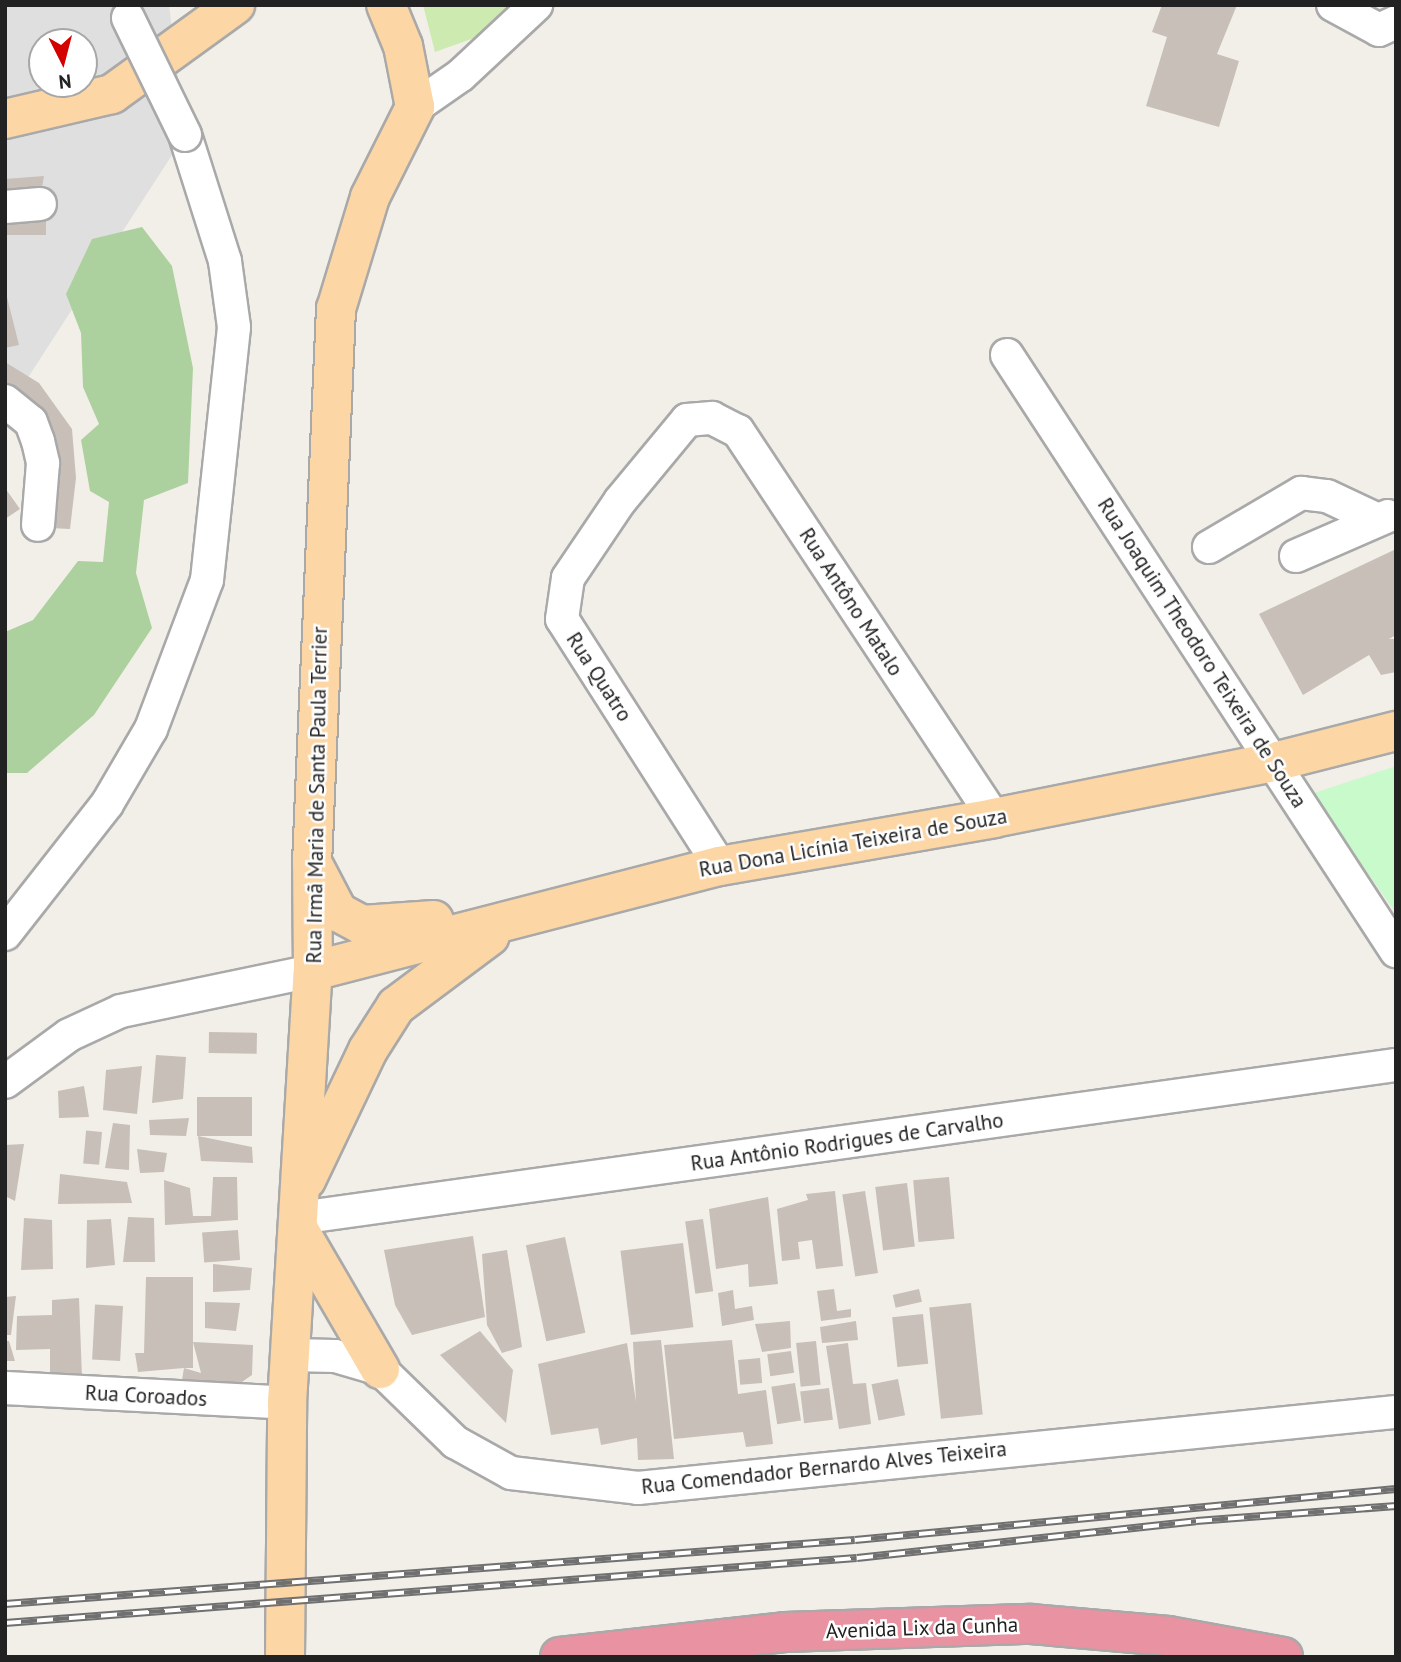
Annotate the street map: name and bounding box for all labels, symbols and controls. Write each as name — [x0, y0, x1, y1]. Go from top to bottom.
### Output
north arrow — [28, 28, 98, 98]
text: N — [58, 69, 72, 94]
street label: Rua Joaquim Theodoro Teixeira de Souza — [1092, 493, 1312, 813]
street label: Rua Antôno Matalo — [794, 523, 908, 681]
street label: Rua Irmã Maria de Santa Paula Terrier — [301, 626, 333, 964]
street label: Rua Quatro — [561, 628, 637, 726]
street label: Rua Dona Licínia Teixeira de Souza — [697, 803, 1009, 883]
street label: Rua Antônio Rodrigues de Carvalho — [689, 1108, 1005, 1176]
street label: Rua Coroados — [84, 1380, 208, 1412]
street label: Rua Comendador Bernardo Alves Teixeira — [639, 1436, 1009, 1500]
street label: Avenida Lix da Cunha — [825, 1612, 1019, 1644]

